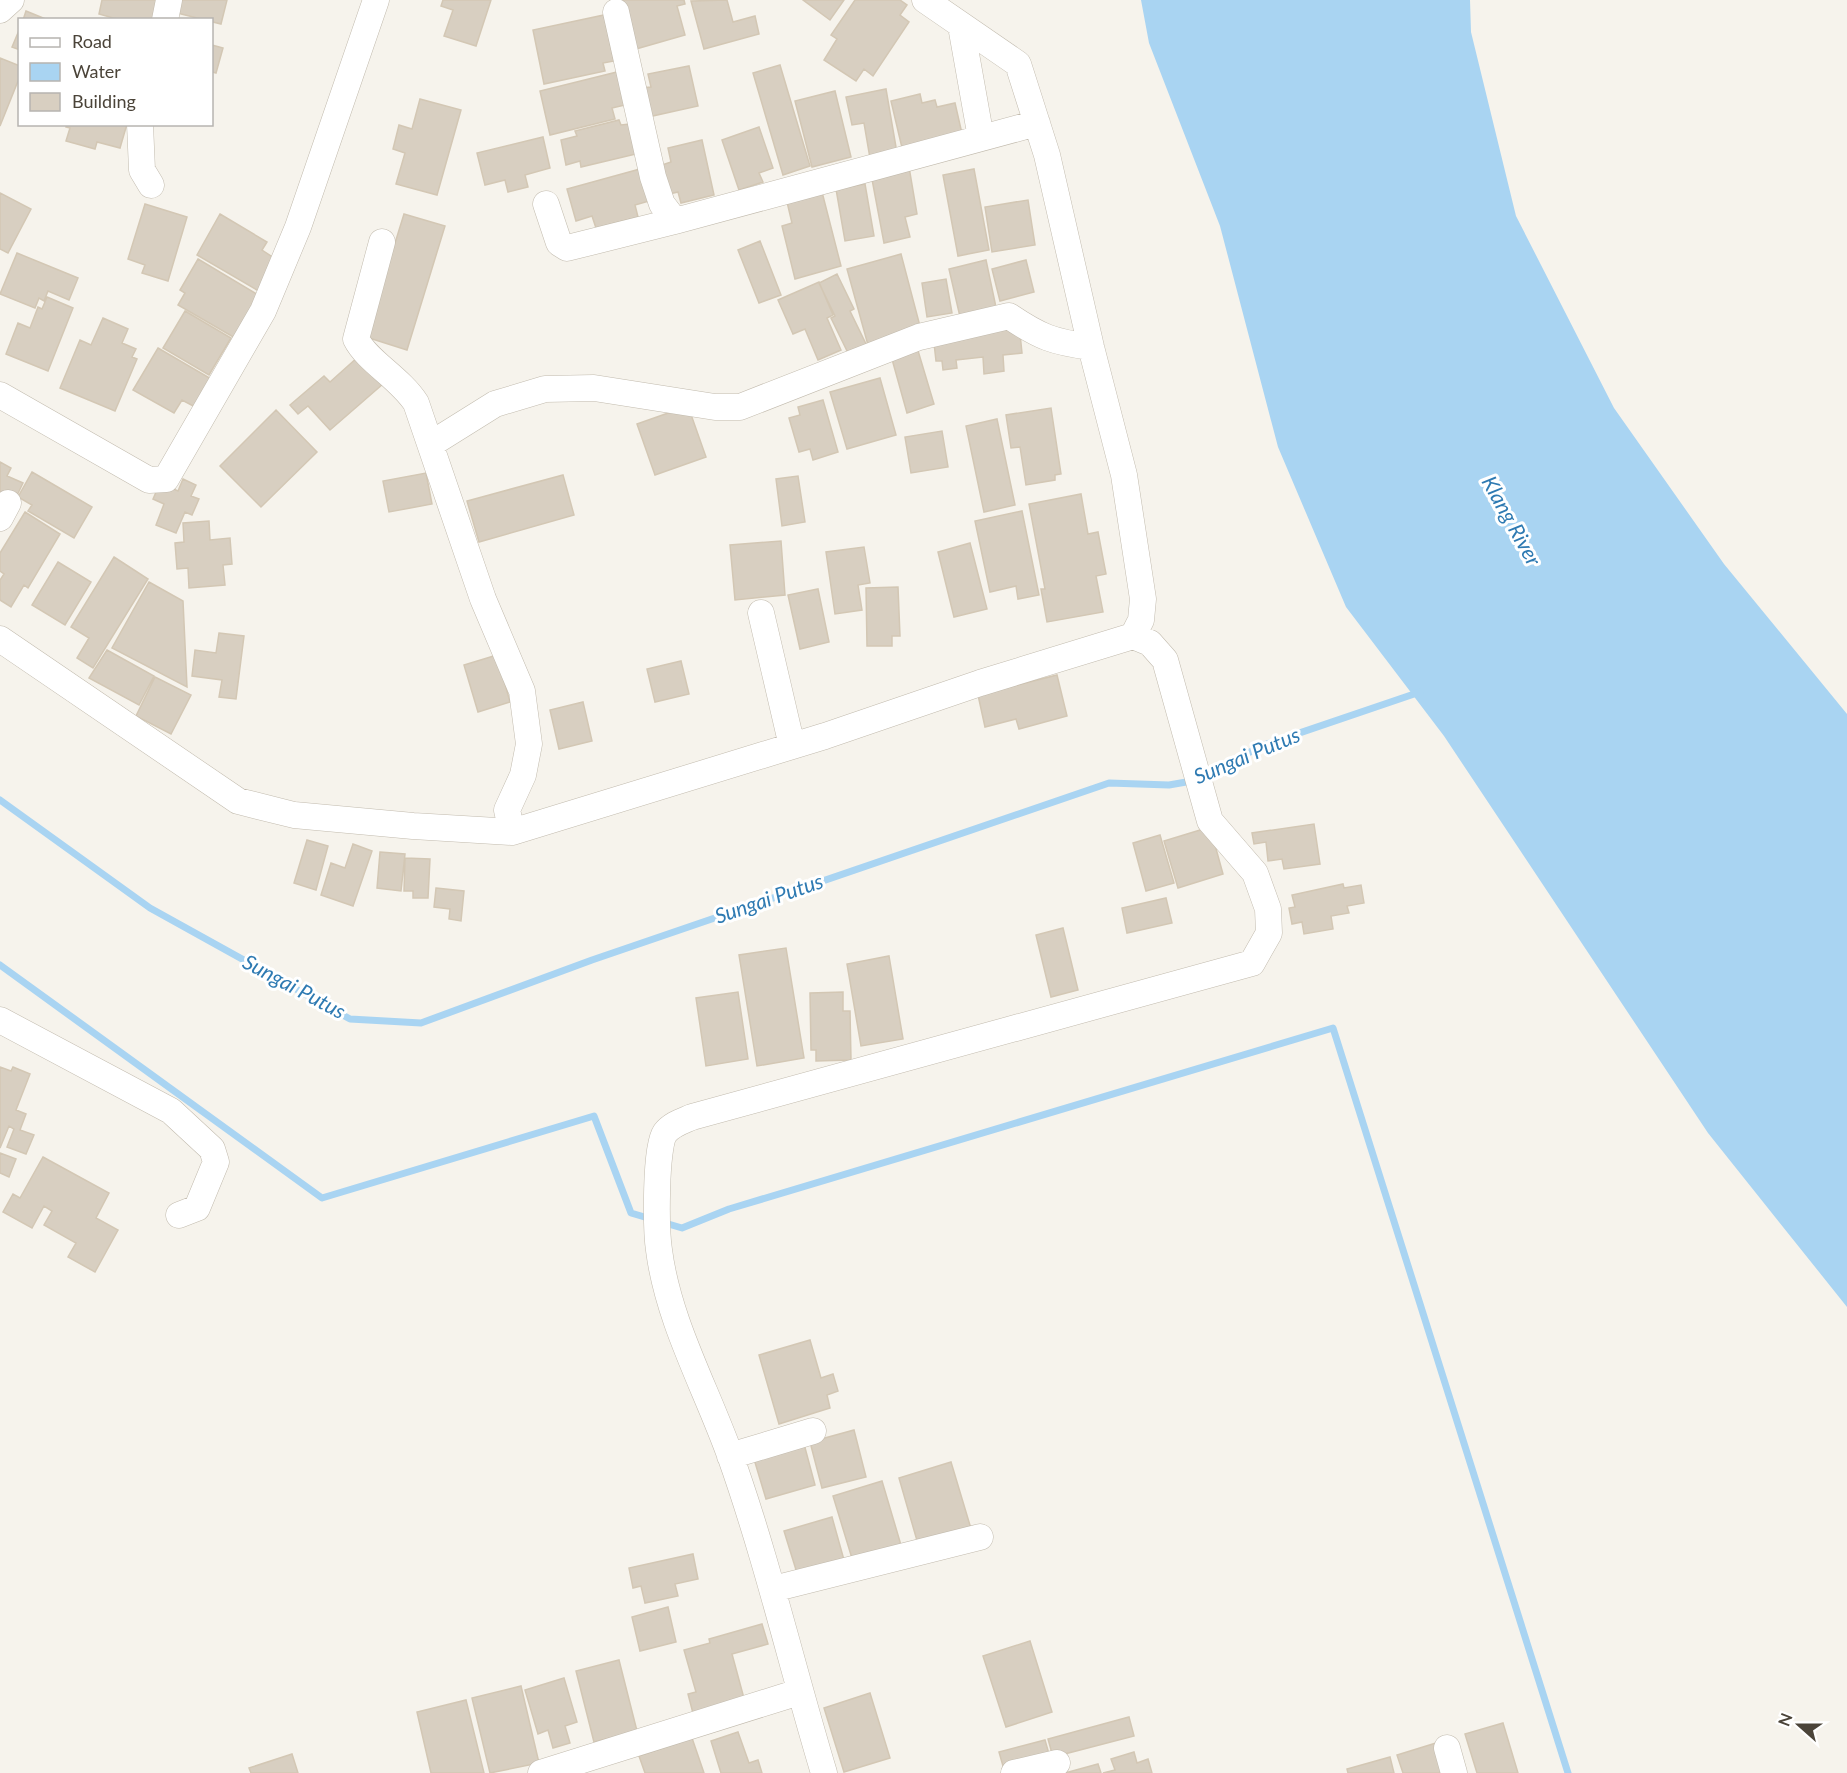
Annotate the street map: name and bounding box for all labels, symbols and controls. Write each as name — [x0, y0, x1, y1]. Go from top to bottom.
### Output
legend — [18, 18, 213, 126]
text: Road — [72, 30, 112, 52]
text: Water — [72, 60, 121, 82]
text: Building — [72, 90, 136, 112]
water label: Klang River — [1477, 471, 1548, 570]
water label: Sungai Putus — [1190, 721, 1303, 788]
water label: Sungai Putus — [711, 867, 826, 928]
water label: Sungai Putus — [239, 948, 350, 1023]
north arrow — [1769, 1695, 1829, 1755]
text: N — [1773, 1710, 1796, 1729]

